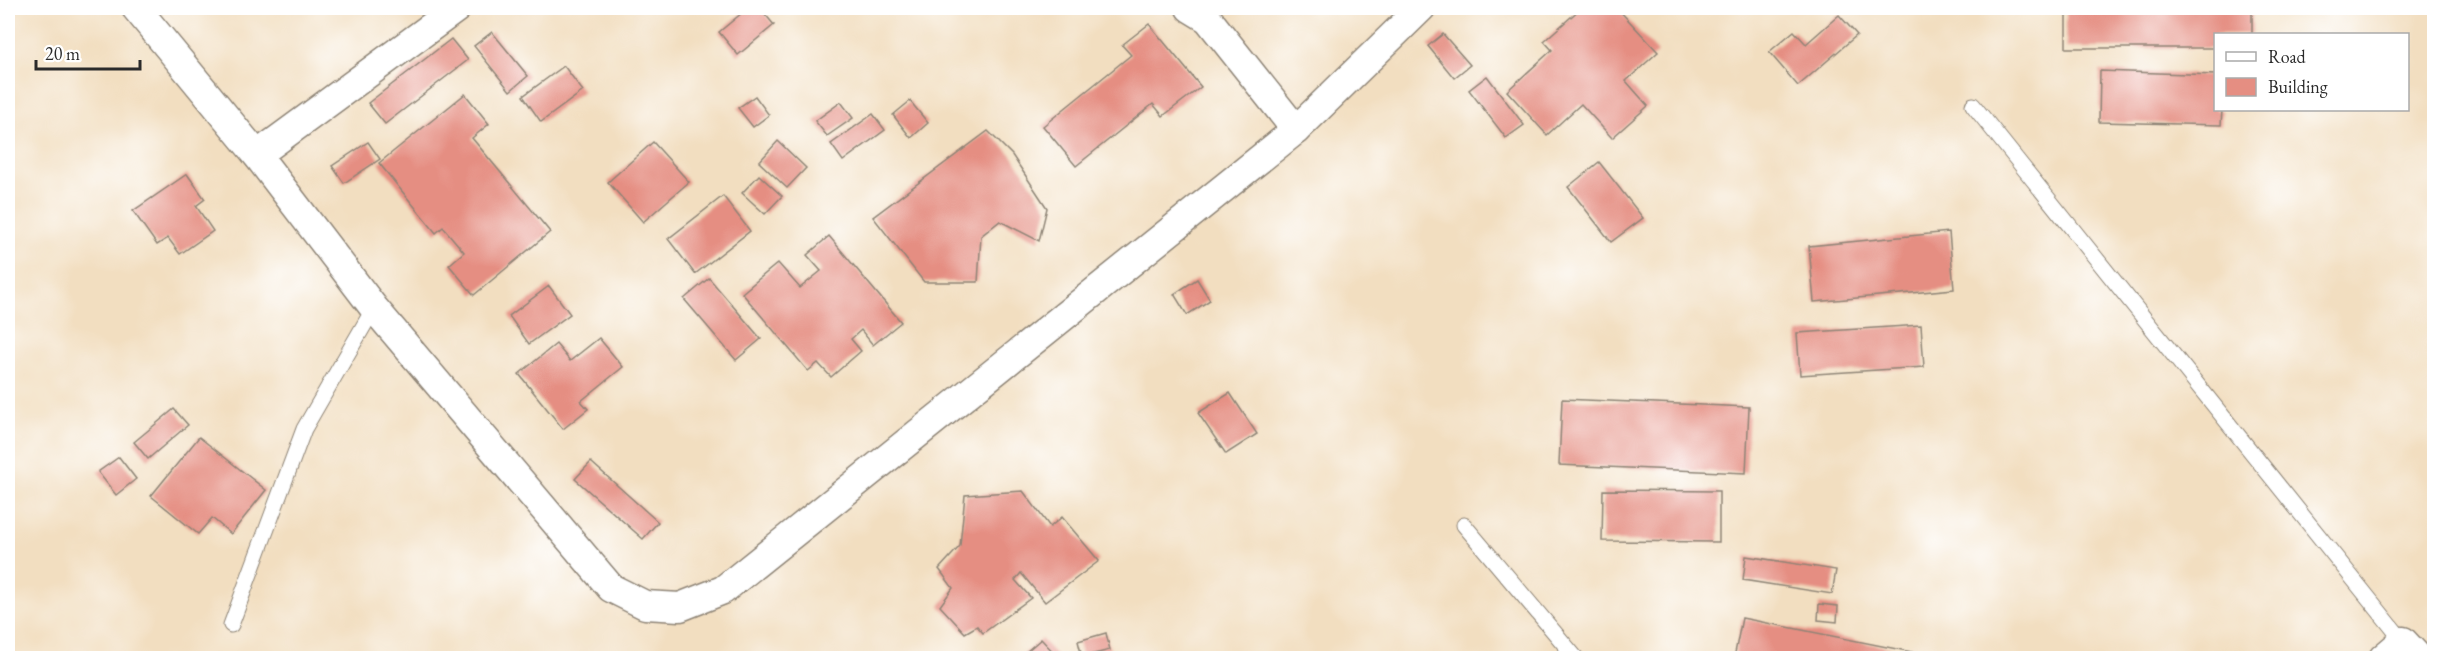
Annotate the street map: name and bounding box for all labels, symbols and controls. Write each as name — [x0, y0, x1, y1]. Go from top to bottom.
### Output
scale bar — [36, 33, 140, 71]
legend — [2214, 33, 2409, 111]
text: 20 m — [45, 42, 80, 65]
text: Road — [2268, 45, 2307, 68]
text: Building — [2268, 75, 2328, 98]

